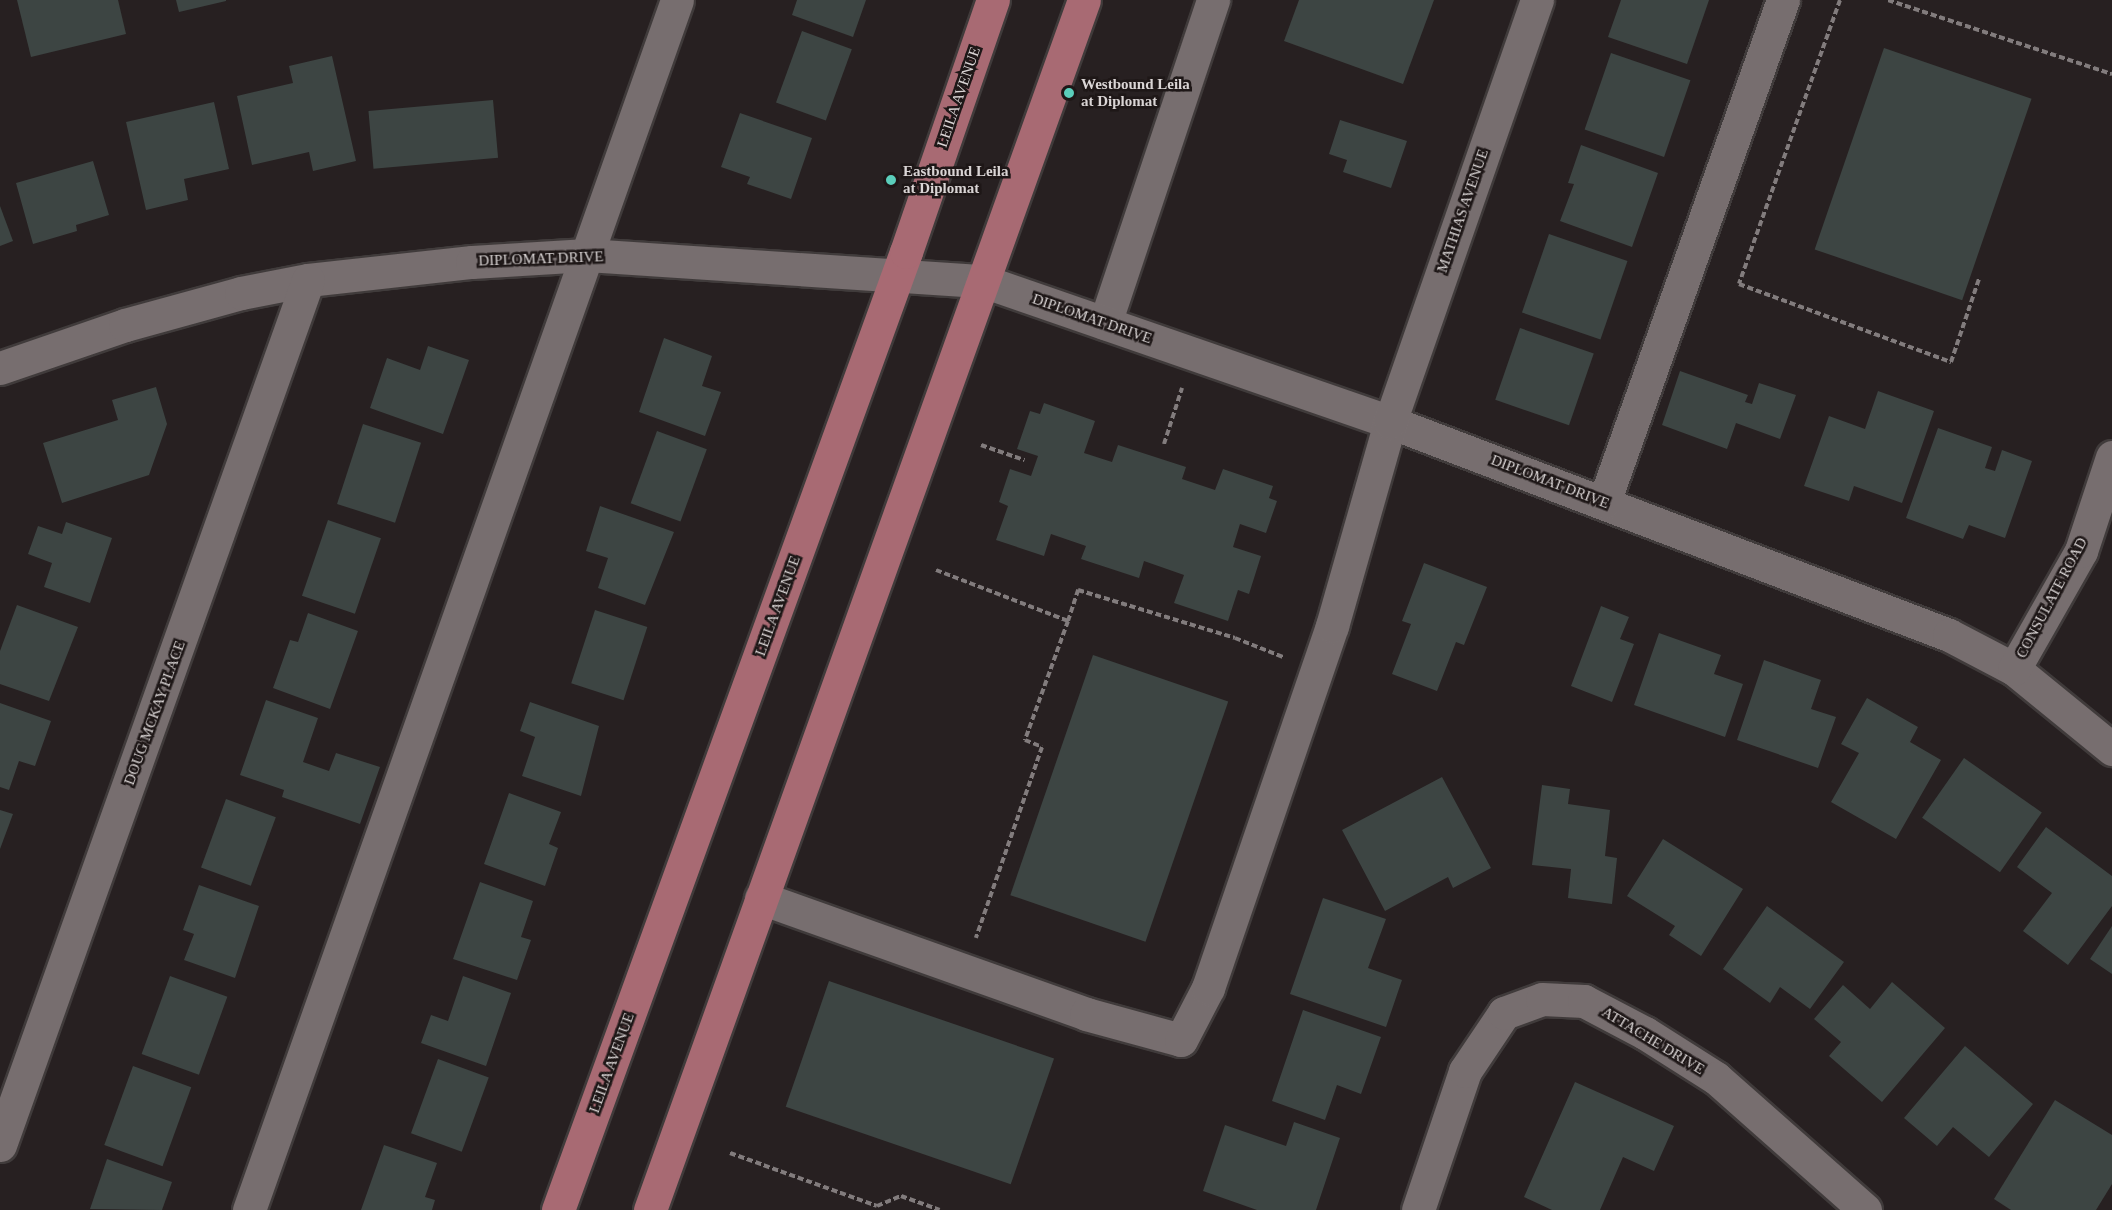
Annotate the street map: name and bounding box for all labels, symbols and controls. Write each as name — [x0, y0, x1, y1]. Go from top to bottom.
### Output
street label: LEILA AVENUE — [933, 44, 985, 150]
place label: Westbound Leila at Diplomat — [1081, 75, 1190, 110]
marker: Westbound Leila at Diplomat — [1062, 86, 1076, 100]
street label: MATHIAS AVENUE — [1433, 147, 1493, 275]
place label: Eastbound Leila at Diplomat — [903, 162, 1008, 197]
marker: Eastbound Leila at Diplomat — [884, 173, 898, 187]
street label: DIPLOMAT DRIVE — [478, 248, 604, 270]
street label: DIPLOMAT DRIVE — [1030, 290, 1154, 348]
street label: DIPLOMAT DRIVE — [1488, 451, 1612, 513]
street label: CONSULATE ROAD — [2013, 535, 2091, 661]
street label: LEILA AVENUE — [751, 553, 805, 659]
street label: DOUG MCKAY PLACE — [120, 638, 190, 788]
street label: ATTACHE DRIVE — [1598, 1003, 1708, 1079]
street label: LEILA AVENUE — [585, 1010, 639, 1116]

